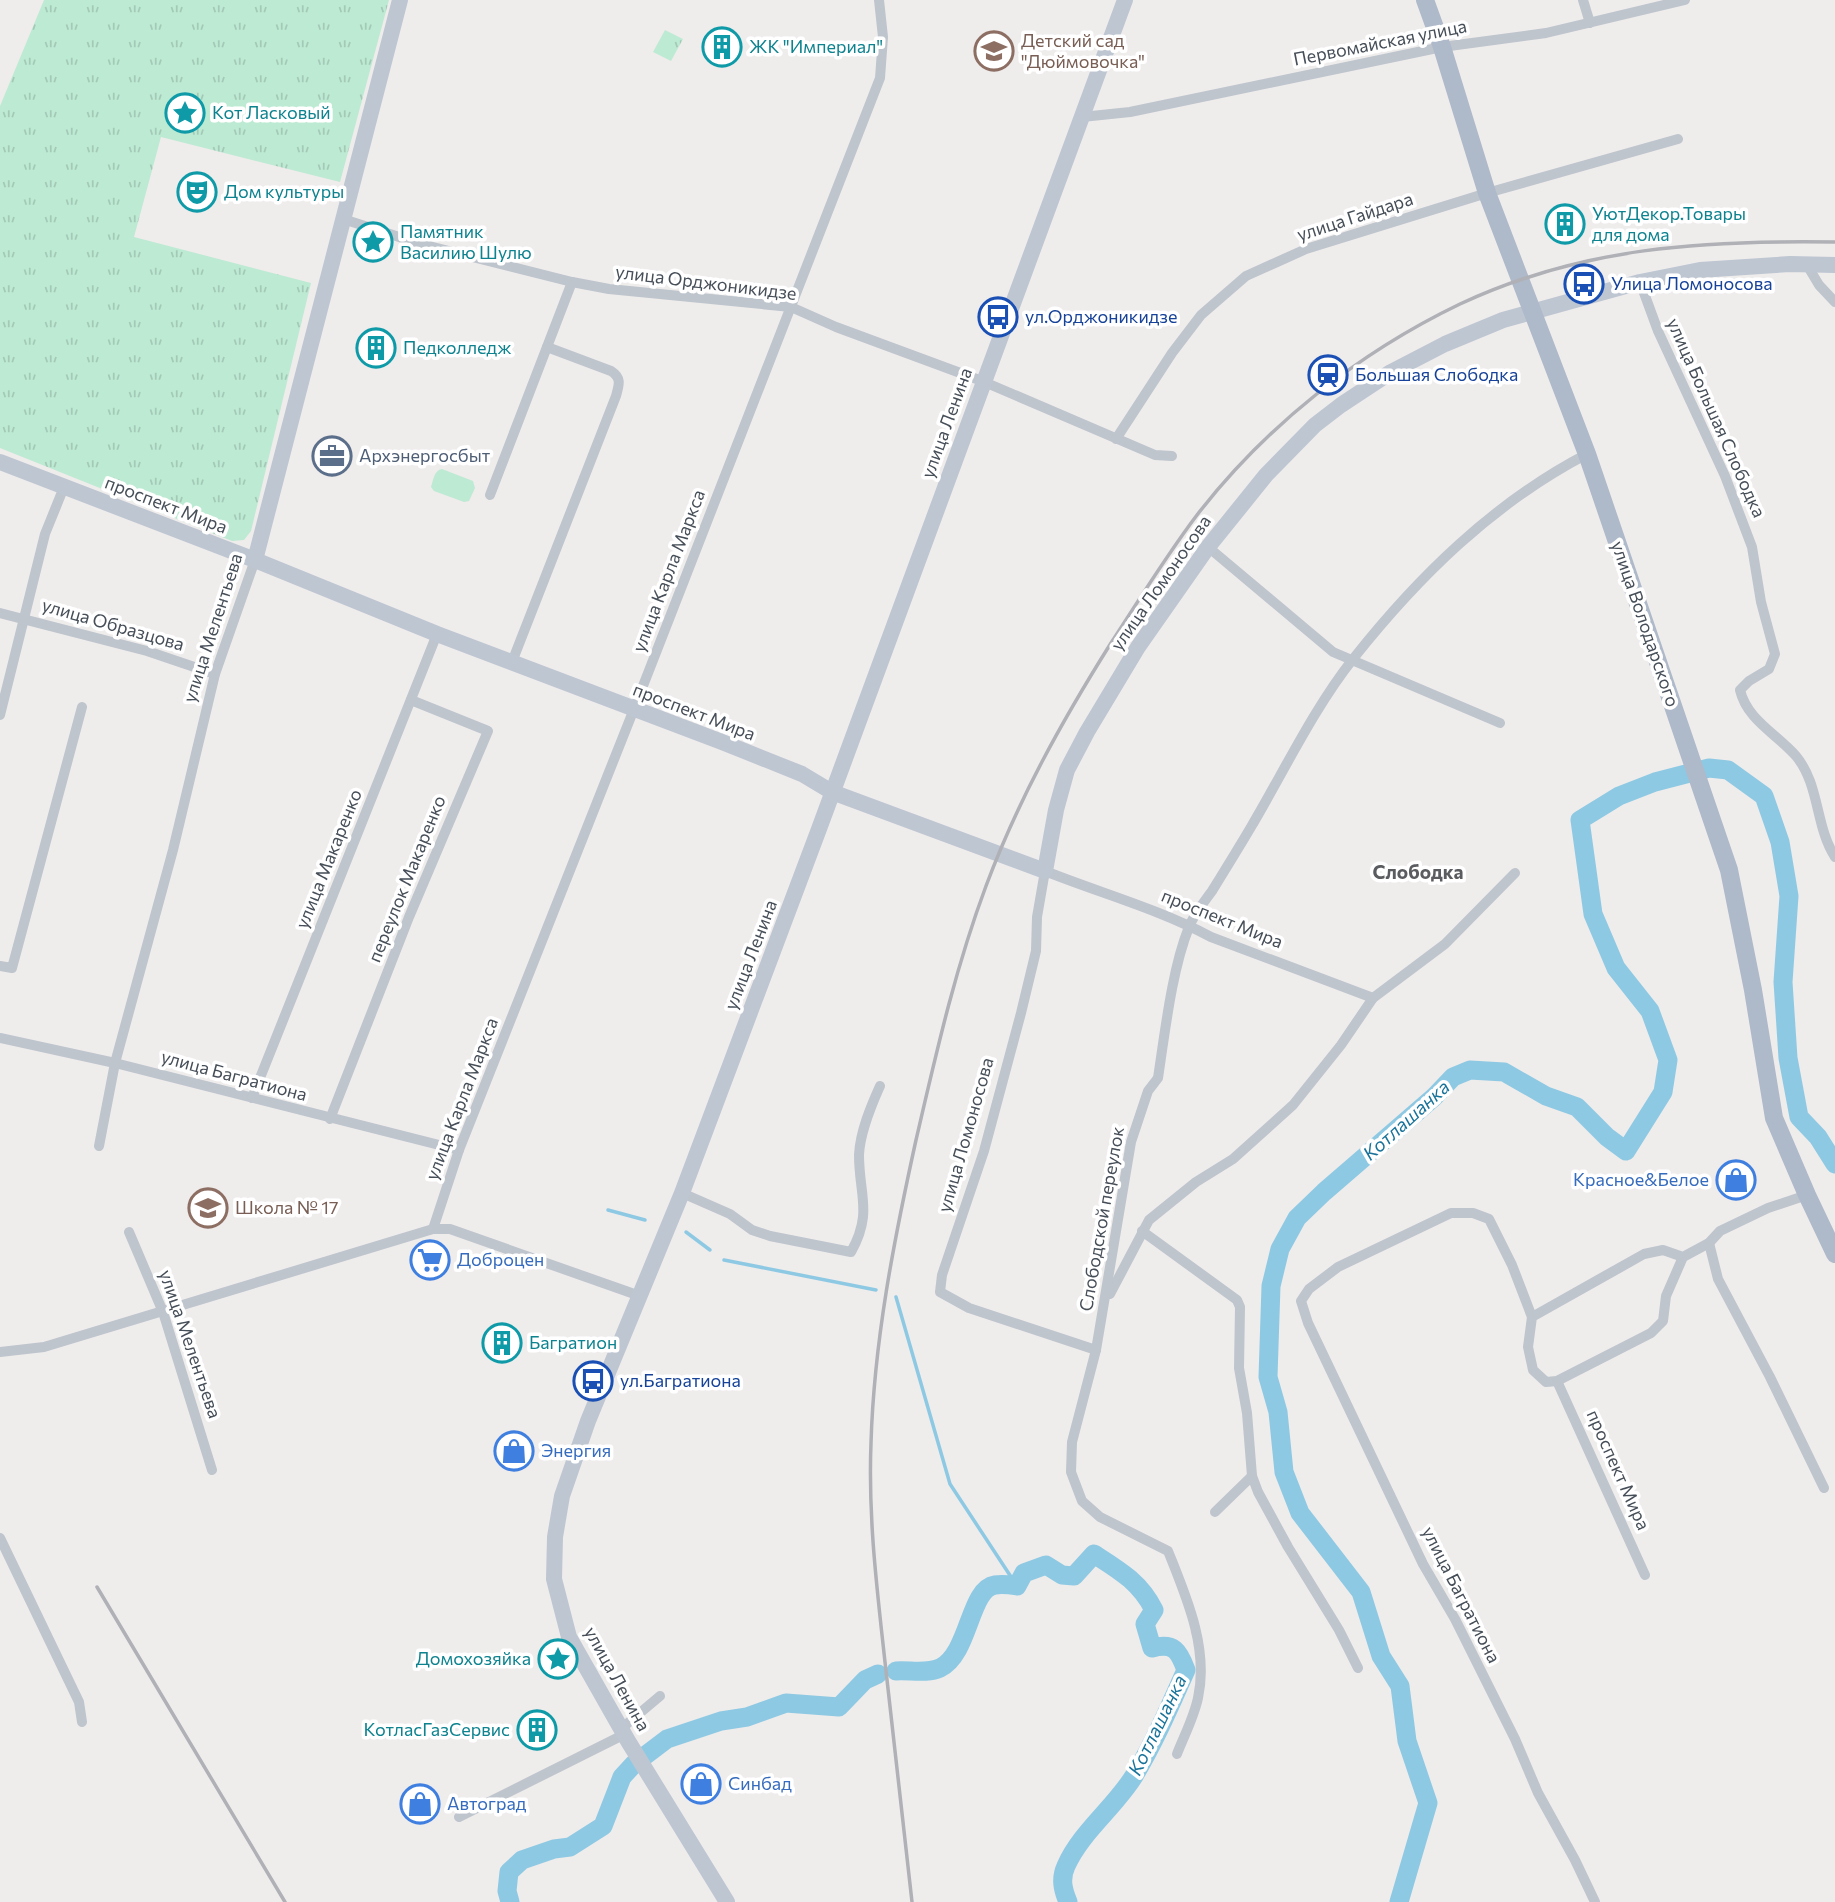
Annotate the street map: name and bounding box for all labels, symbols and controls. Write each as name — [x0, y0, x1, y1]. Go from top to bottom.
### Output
street label: Первомайская улица — [1291, 14, 1468, 70]
building icon: ЖК "Империал" — [701, 26, 743, 68]
place label: Детский сад "Дюймовочка" — [1021, 29, 1145, 72]
school or university icon: Детский сад "Дюймовочка" — [973, 30, 1015, 72]
place label: ЖК "Империал" — [749, 35, 883, 57]
place icon: Кот Ласковый — [164, 92, 206, 134]
place label: Кот Ласковый — [212, 101, 331, 123]
theatre icon: Дом культуры — [176, 171, 218, 213]
place label: Дом культуры — [224, 180, 344, 202]
street label: улица Гайдара — [1294, 187, 1415, 245]
place label: УютДекор.Товары для дома — [1592, 202, 1746, 245]
building icon: УютДекор.Товары для дома — [1544, 203, 1586, 245]
place label: Памятник Василию Шулю — [400, 220, 532, 263]
place icon: Памятник Василию Шулю — [352, 221, 394, 263]
street label: улица Орджоникидзе — [614, 260, 798, 304]
bus stop icon: Улица Ломоносова — [1563, 263, 1605, 305]
place label: Улица Ломоносова — [1611, 272, 1773, 294]
bus stop icon: ул.Орджоникидзе — [977, 296, 1019, 338]
place label: ул.Орджоникидзе — [1025, 305, 1178, 327]
street label: улица Большая Слободка — [1663, 314, 1771, 521]
building icon: Педколледж — [355, 327, 397, 369]
place label: Педколледж — [403, 336, 511, 358]
station icon: Большая Слободка — [1307, 354, 1349, 396]
place label: Большая Слободка — [1355, 363, 1518, 385]
street label: улица Ленина — [916, 364, 976, 481]
office icon: Архэнергосбыт — [311, 435, 353, 477]
place label: Архэнергосбыт — [359, 444, 491, 466]
street label: проспект Мира — [102, 471, 231, 537]
street label: улица Карла Маркса — [627, 486, 709, 655]
street label: улица Ломоносова — [1105, 511, 1215, 654]
street label: улица Володарского — [1607, 538, 1685, 709]
street label: улица Мелентьева — [178, 550, 247, 705]
street label: улица Образцова — [40, 593, 187, 655]
street label: проспект Мира — [630, 678, 759, 744]
street label: улица Макаренко — [290, 786, 366, 931]
street label: переулок Макаренко — [363, 792, 450, 965]
district label: Слободка — [1373, 860, 1464, 883]
street label: проспект Мира — [1158, 884, 1286, 952]
street label: улица Ленина — [719, 897, 781, 1013]
street label: улица Карла Маркса — [420, 1014, 502, 1183]
street label: улица Багратиона — [159, 1045, 310, 1105]
street label: улица Ломоносова — [932, 1055, 998, 1215]
water label: Котлашанка — [1358, 1075, 1454, 1165]
street label: Слободской переулок — [1074, 1124, 1128, 1313]
shop icon: Красное&Белое — [1715, 1159, 1757, 1201]
place label: Красное&Белое — [1573, 1168, 1709, 1190]
school or university icon: Школа № 17 — [187, 1187, 229, 1229]
place label: Школа № 17 — [235, 1196, 339, 1218]
supermarket icon: Доброцен — [409, 1239, 451, 1281]
place label: Доброцен — [457, 1248, 544, 1270]
street label: улица Мелентьева — [155, 1267, 227, 1421]
building icon: Багратион — [481, 1322, 523, 1364]
place label: Багратион — [529, 1331, 617, 1353]
bus stop icon: ул.Багратиона — [572, 1360, 614, 1402]
place label: ул.Багратиона — [620, 1369, 741, 1391]
street label: проспект Мира — [1583, 1406, 1655, 1533]
shop icon: Энергия — [493, 1430, 535, 1472]
place label: Энергия — [541, 1439, 611, 1461]
street label: улица Багратиона — [1418, 1523, 1506, 1666]
street label: улица Ленина — [580, 1623, 656, 1735]
place icon: Домохозяйка — [537, 1638, 579, 1680]
place label: Домохозяйка — [416, 1647, 531, 1669]
water label: Котлашанка — [1122, 1671, 1191, 1779]
building icon: КотласГазСервис — [516, 1709, 558, 1751]
place label: КотласГазСервис — [363, 1718, 510, 1740]
shop icon: Синбад — [680, 1763, 722, 1805]
place label: Синбад — [728, 1772, 792, 1794]
shop icon: Автоград — [399, 1783, 441, 1825]
place label: Автоград — [447, 1792, 527, 1814]

